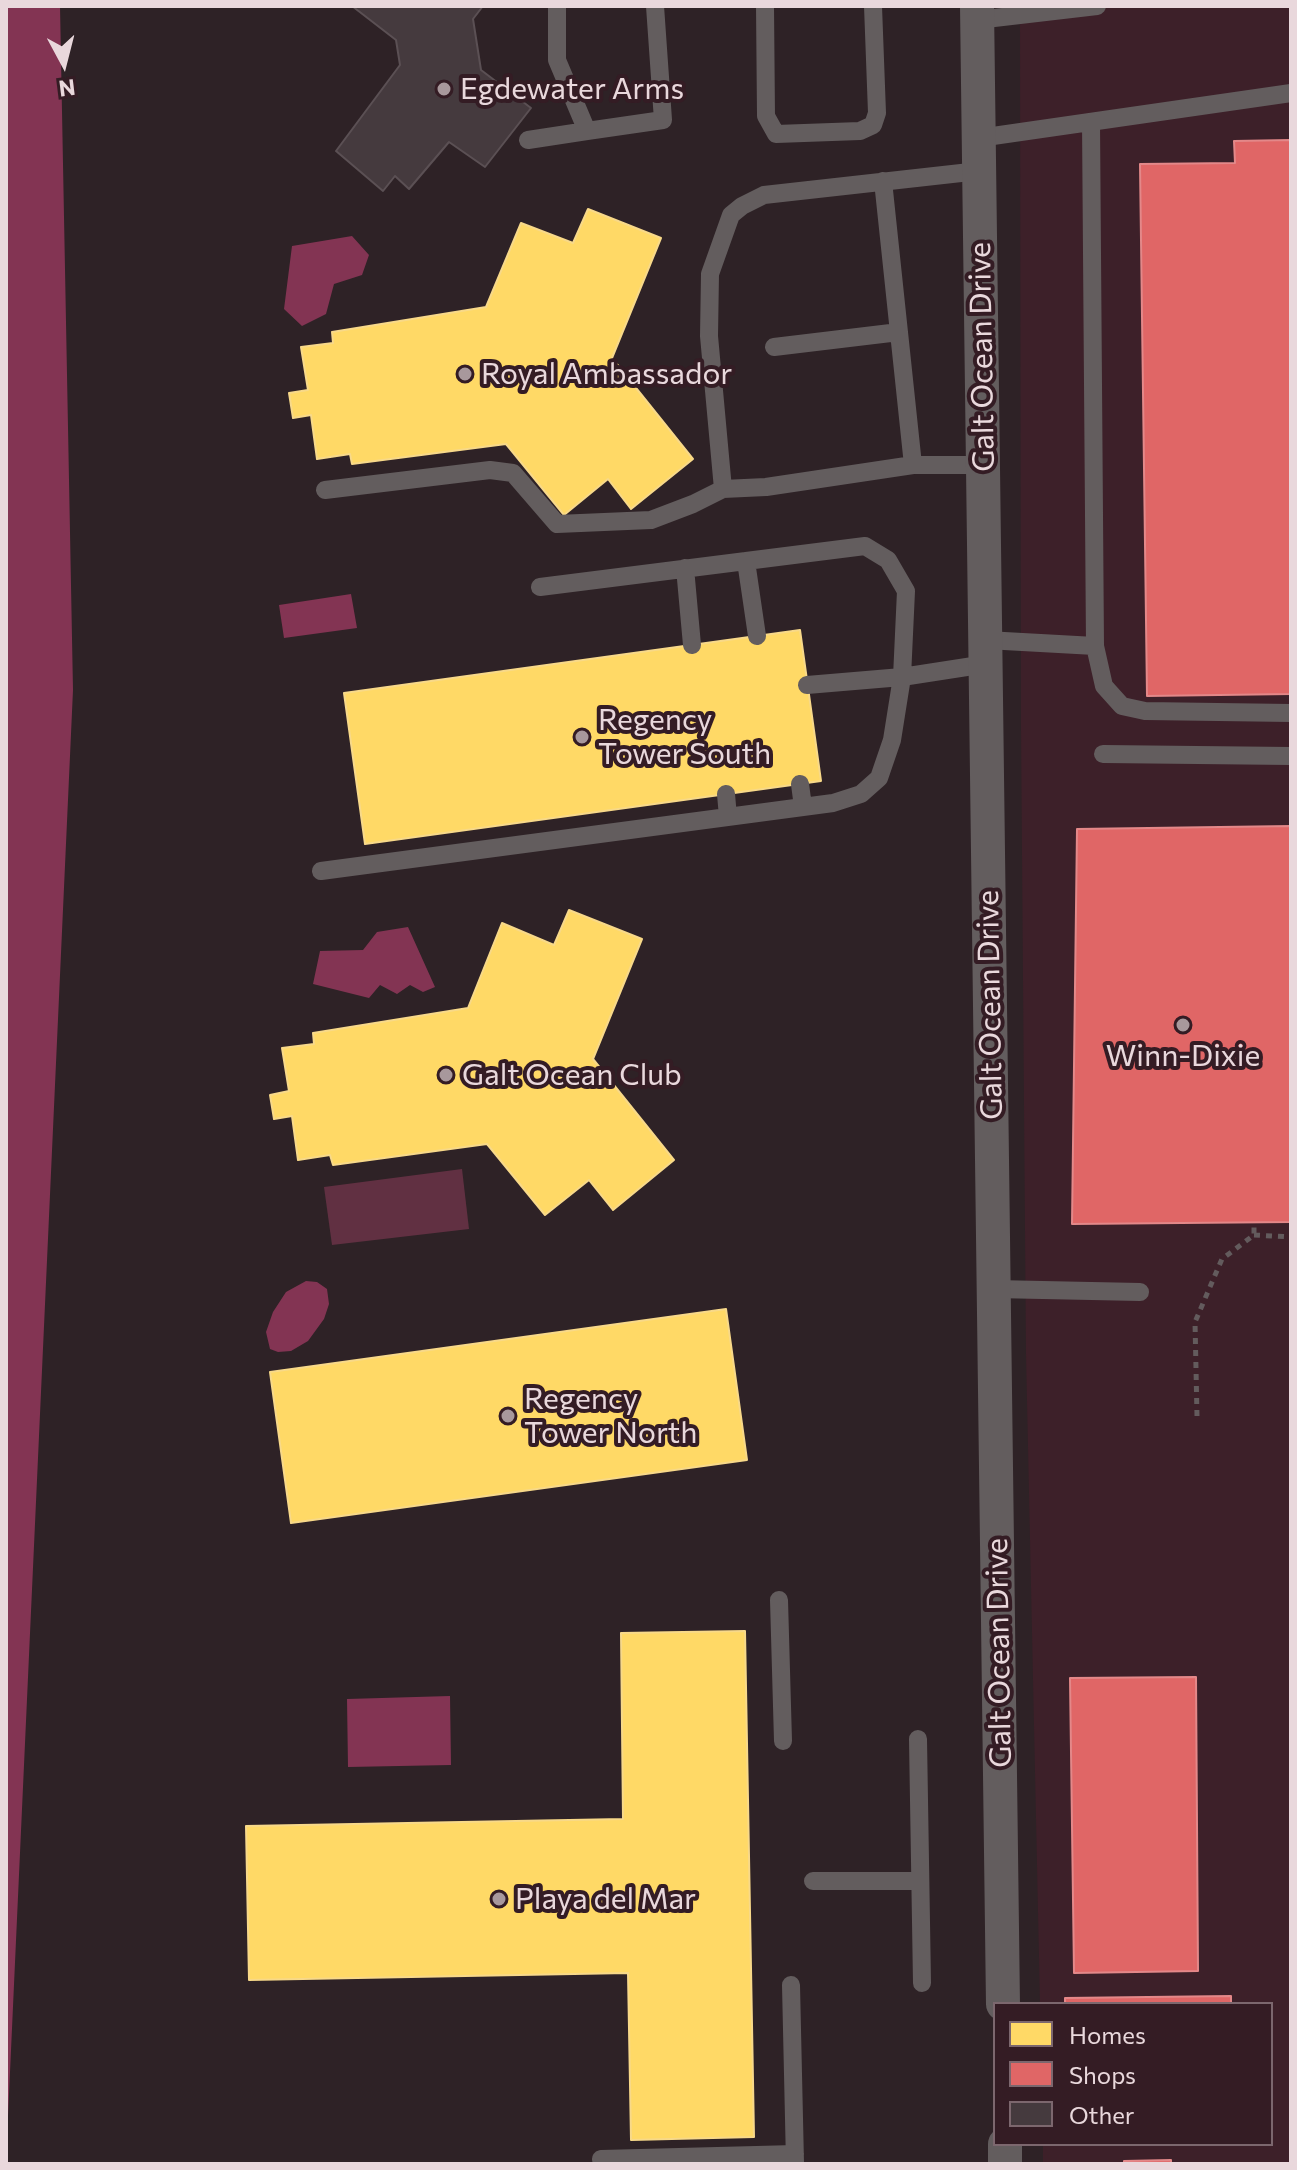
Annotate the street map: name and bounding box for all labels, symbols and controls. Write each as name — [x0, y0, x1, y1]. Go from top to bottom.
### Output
north arrow — [24, 24, 104, 104]
place label: Egdewater Arms — [460, 71, 684, 107]
text: N — [57, 74, 77, 103]
marker: Egdewater Arms — [435, 80, 453, 98]
street label: Galt Ocean Drive — [962, 242, 1002, 472]
place label: Royal Ambassador — [481, 356, 732, 392]
marker: Royal Ambassador — [456, 365, 474, 383]
place label: Regency Tower South — [598, 702, 771, 772]
marker: Regency Tower South — [573, 728, 591, 746]
street label: Galt Ocean Drive — [970, 890, 1010, 1120]
marker: Winn-Dixie — [1174, 1016, 1192, 1034]
place label: Winn-Dixie — [1106, 1038, 1260, 1074]
place label: Galt Ocean Club — [462, 1057, 682, 1093]
marker: Galt Ocean Club — [437, 1066, 455, 1084]
place label: Regency Tower North — [524, 1381, 697, 1452]
marker: Regency Tower North — [499, 1407, 517, 1425]
street label: Galt Ocean Drive — [979, 1538, 1019, 1768]
place label: Playa del Mar — [515, 1881, 696, 1917]
marker: Playa del Mar — [490, 1890, 508, 1908]
legend — [993, 2002, 1273, 2146]
text: Homes — [1069, 2020, 1146, 2049]
text: Shops — [1069, 2060, 1136, 2089]
text: Other — [1069, 2100, 1134, 2129]

